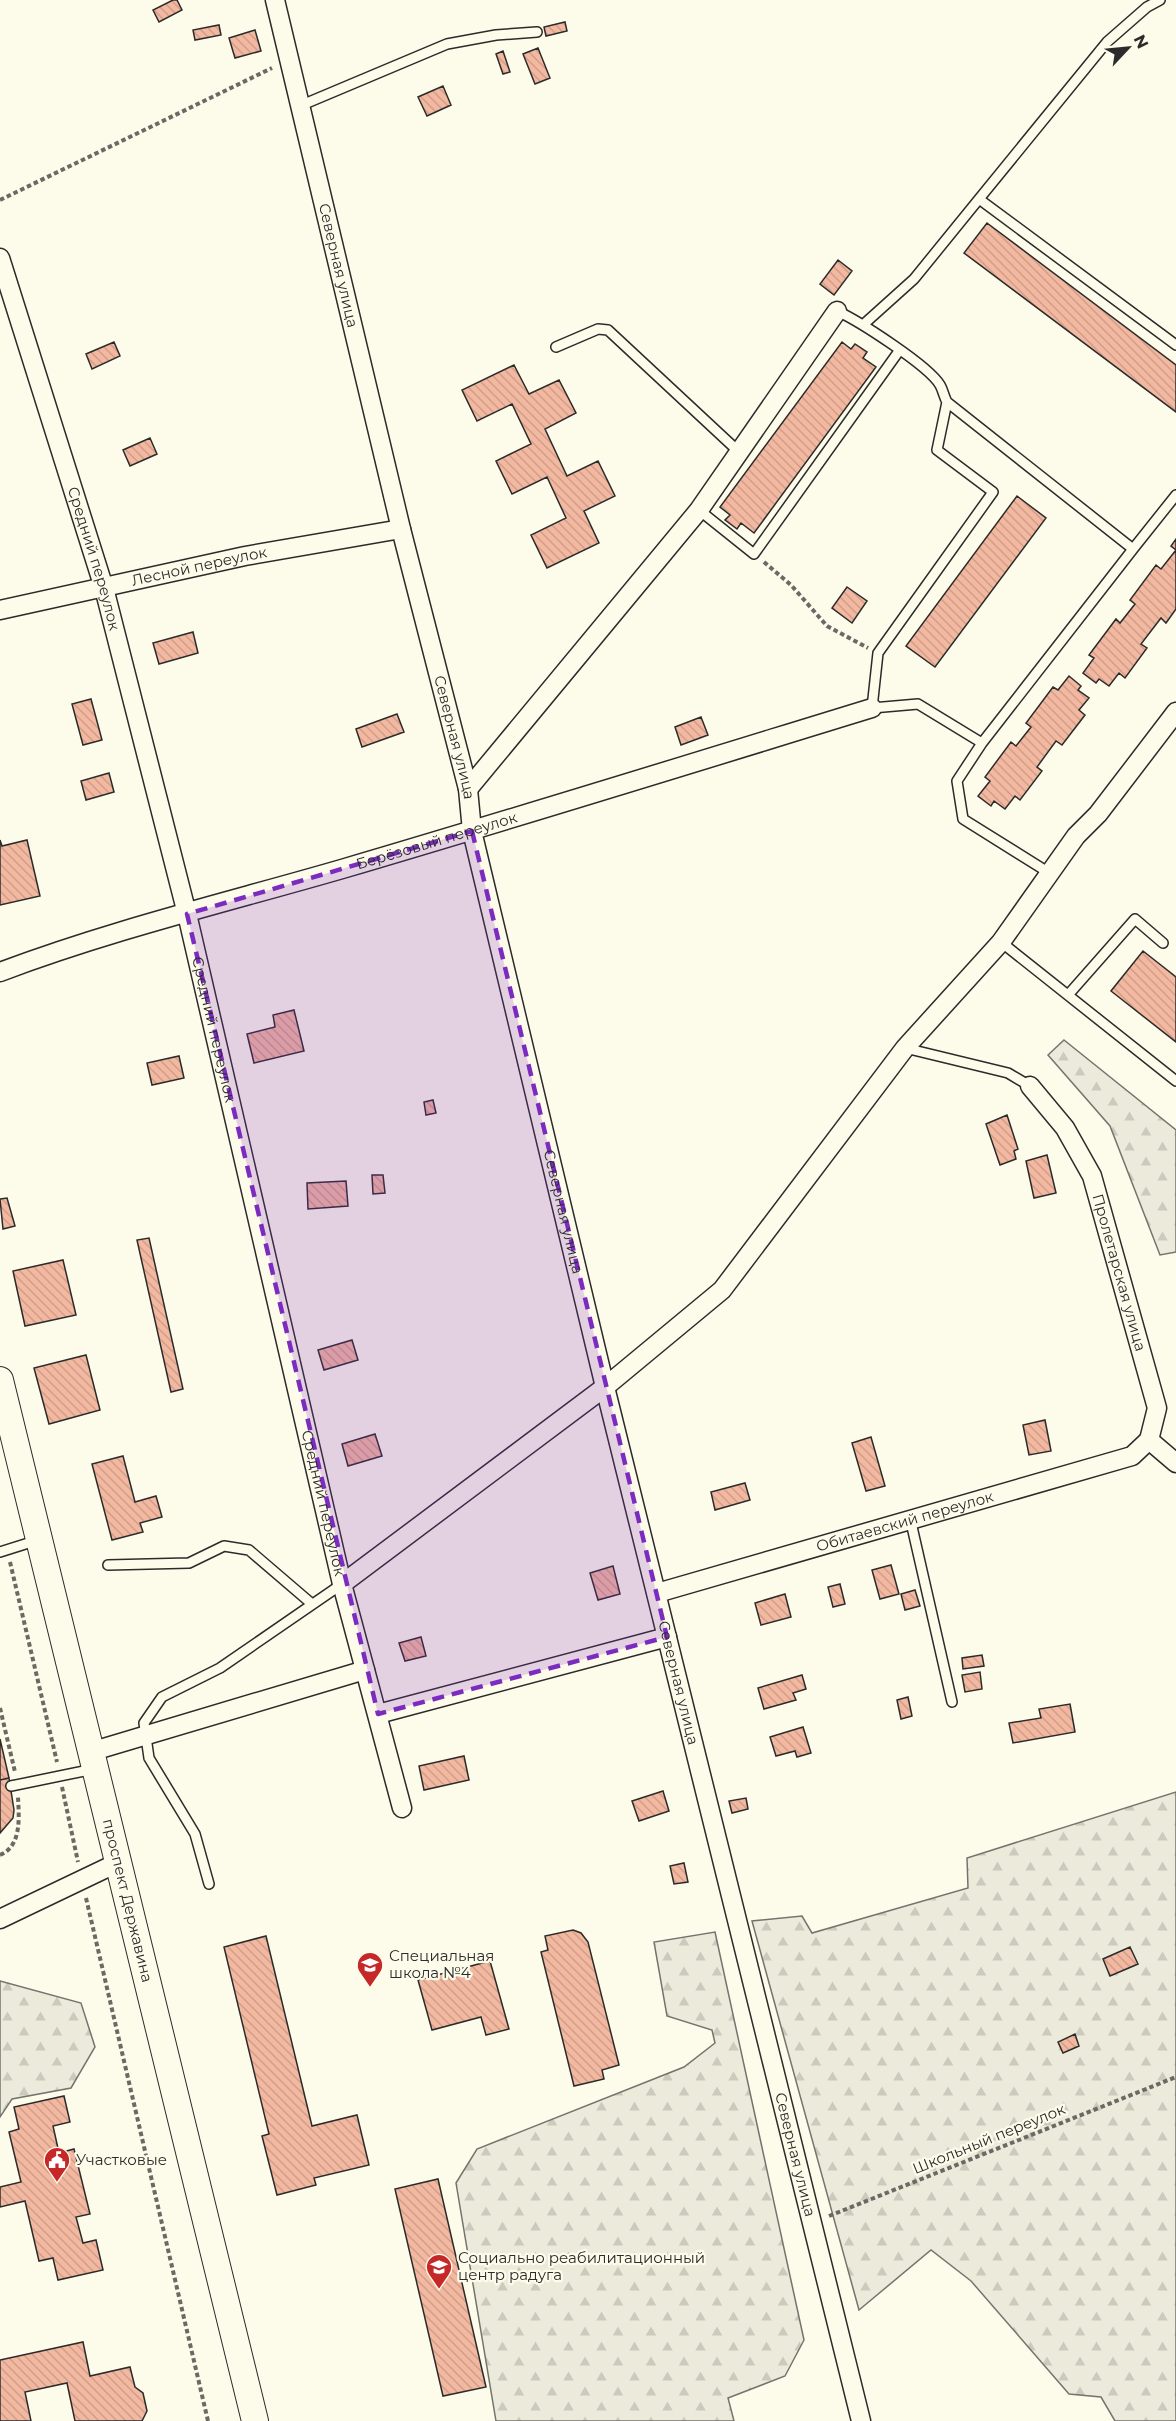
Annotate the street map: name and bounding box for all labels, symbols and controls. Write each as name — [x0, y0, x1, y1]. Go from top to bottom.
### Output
north arrow — [1098, 18, 1158, 78]
text: N — [1130, 32, 1152, 52]
street label: Северная улица — [315, 201, 363, 330]
street label: Средний переулок — [64, 484, 125, 633]
street label: Лесной переулок — [130, 542, 269, 590]
street label: Северная улица — [430, 673, 479, 800]
street label: Берёзовый переулок — [354, 807, 520, 873]
street label: Средний переулок — [188, 955, 240, 1105]
street label: Северная улица — [540, 1148, 588, 1276]
street label: Пролетарская улица — [1088, 1192, 1151, 1353]
street label: Средний переулок — [298, 1428, 350, 1578]
street label: Обитаевский переулок — [814, 1486, 996, 1556]
street label: Северная улица — [654, 1619, 703, 1747]
street label: проспект Державина — [99, 1817, 157, 1984]
place label: Специальная школа №4 — [389, 1946, 494, 1982]
school or university icon: Специальная школа №4 — [355, 1950, 385, 1988]
street label: Северная улица — [771, 2091, 820, 2219]
street label: Школьный переулок — [910, 2099, 1068, 2178]
public building icon: Участковые — [42, 2145, 72, 2183]
place label: Участковые — [76, 2150, 167, 2169]
place label: Социально реабилитационный центр радуга — [458, 2248, 705, 2284]
school or university icon: Социально реабилитационный центр радуга — [424, 2252, 454, 2290]

